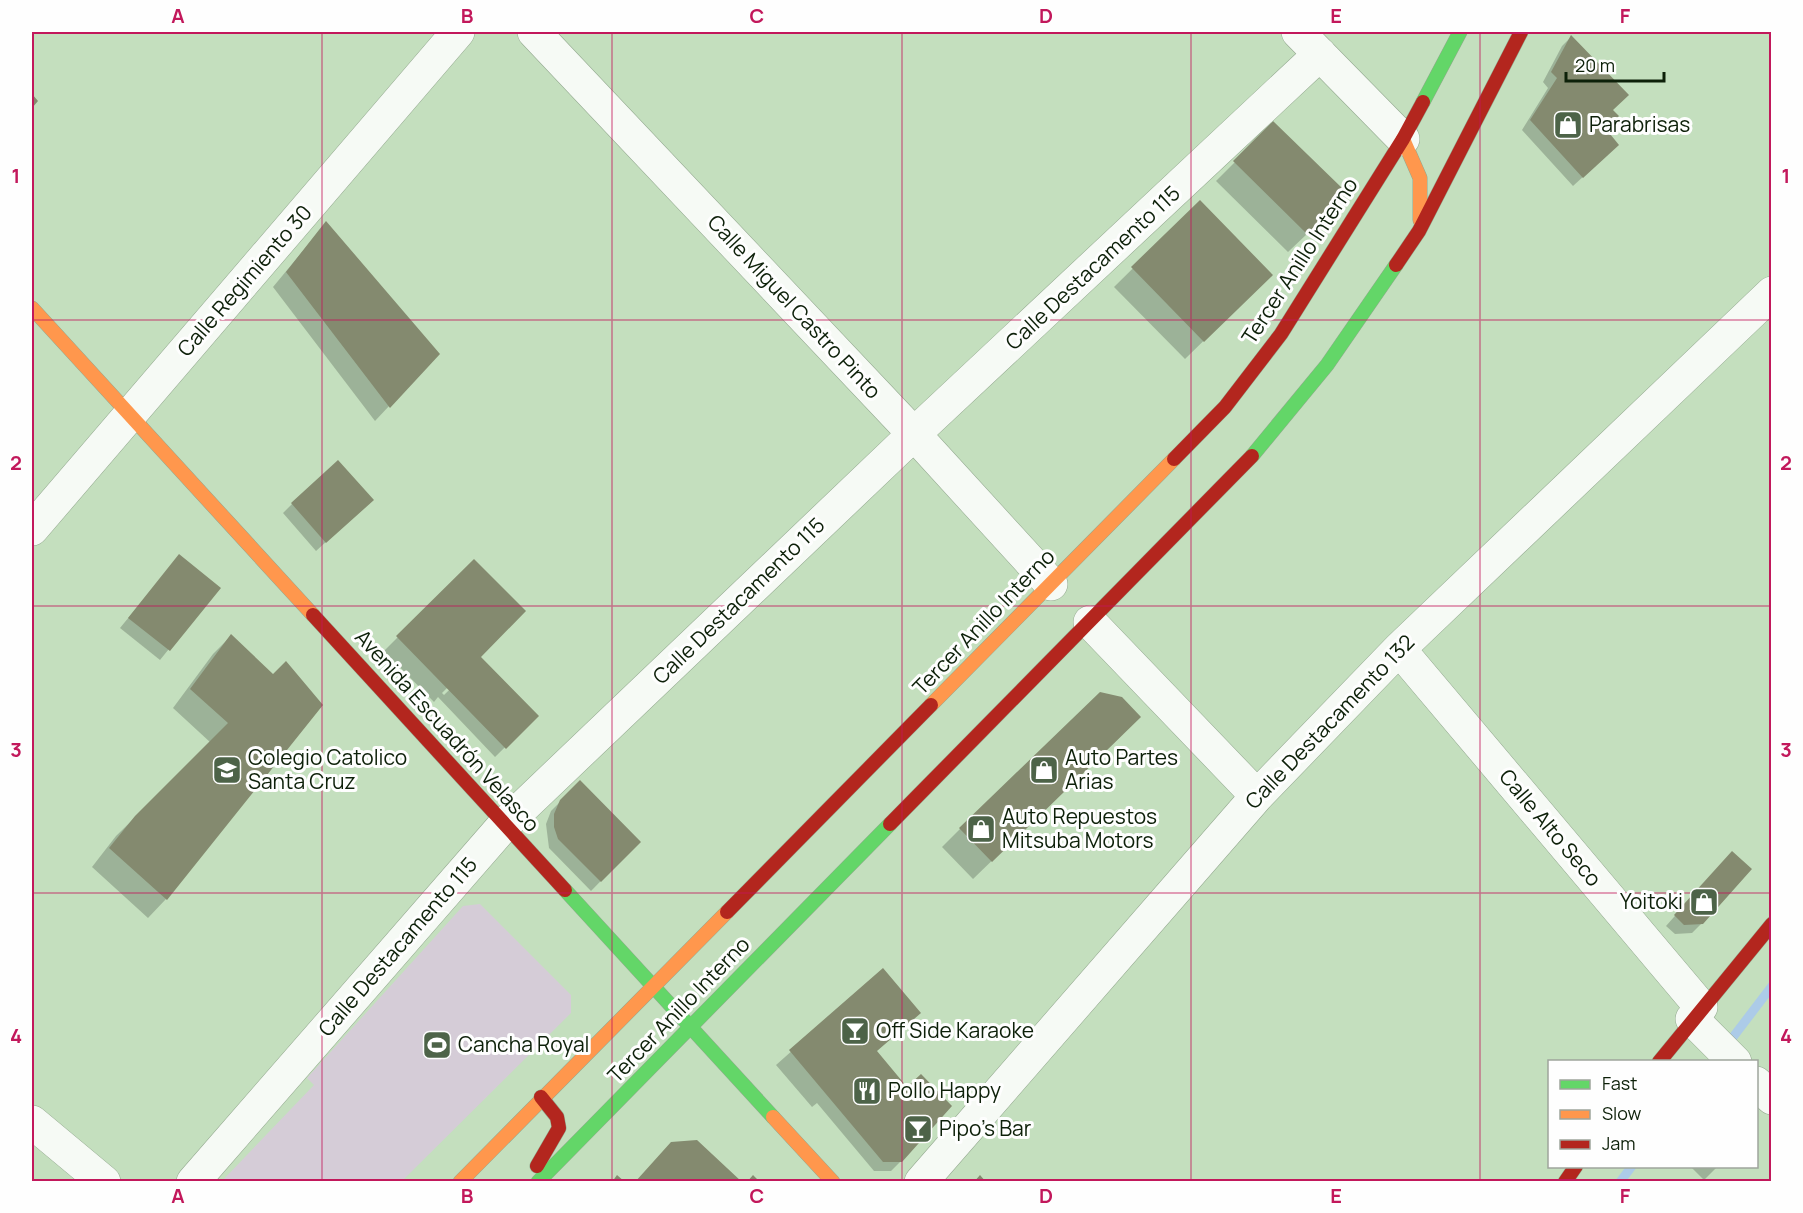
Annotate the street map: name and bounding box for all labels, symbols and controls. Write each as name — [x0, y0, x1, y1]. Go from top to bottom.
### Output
text: A — [171, 2, 185, 29]
text: B — [461, 2, 474, 29]
text: C — [750, 2, 764, 29]
text: D — [1039, 2, 1053, 29]
text: E — [1330, 2, 1342, 29]
text: F — [1620, 2, 1631, 29]
scale bar — [1566, 45, 1664, 83]
text: 20 m — [1575, 53, 1615, 77]
shop icon: Parabrisas — [1552, 109, 1584, 141]
place label: Parabrisas — [1589, 110, 1690, 138]
text: 1 — [12, 162, 20, 189]
text: 1 — [1782, 162, 1790, 189]
street label: Tercer Anillo Interno — [1235, 172, 1363, 349]
street label: Calle Destacamento 115 — [999, 179, 1186, 356]
street label: Calle Regimiento 30 — [171, 199, 318, 362]
street label: Calle Miguel Castro Pinto — [702, 208, 888, 405]
text: 2 — [10, 449, 22, 476]
text: 2 — [1780, 449, 1792, 476]
street label: Calle Destacamento 115 — [646, 511, 830, 690]
street label: Tercer Anillo Interno — [906, 542, 1060, 700]
street label: Avenida Escuadrón Velasco — [349, 623, 546, 837]
street label: Calle Destacamento 132 — [1239, 628, 1420, 815]
text: 3 — [10, 736, 22, 763]
text: 3 — [1780, 736, 1792, 763]
place label: Colegio Catolico Santa Cruz — [248, 743, 407, 795]
place label: Auto Partes Arias — [1065, 743, 1178, 795]
school or university icon: Colegio Catolico Santa Cruz — [211, 754, 243, 786]
shop icon: Auto Partes Arias — [1028, 754, 1060, 786]
street label: Calle Alto Seco — [1494, 763, 1608, 892]
place label: Auto Repuestos Mitsuba Motors — [1002, 802, 1157, 854]
shop icon: Auto Repuestos Mitsuba Motors — [965, 813, 997, 845]
street label: Calle Destacamento 115 — [312, 851, 483, 1042]
shop icon: Yoitoki — [1688, 886, 1720, 918]
place label: Yoitoki — [1620, 887, 1683, 915]
street label: Tercer Anillo Interno — [601, 930, 755, 1088]
bar icon: Off Side Karaoke — [839, 1015, 871, 1047]
place label: Off Side Karaoke — [876, 1016, 1034, 1044]
text: 4 — [10, 1022, 22, 1049]
text: 4 — [1780, 1022, 1792, 1049]
sports icon: Cancha Royal — [421, 1029, 453, 1061]
place label: Cancha Royal — [458, 1030, 590, 1058]
legend — [1548, 1060, 1758, 1168]
text: Fast — [1602, 1071, 1637, 1095]
restaurant icon: Pollo Happy — [851, 1075, 883, 1107]
place label: Pollo Happy — [888, 1076, 1001, 1104]
text: Slow — [1602, 1101, 1642, 1125]
bar icon: Pipo's Bar — [902, 1113, 934, 1145]
place label: Pipo's Bar — [939, 1114, 1032, 1142]
text: Jam — [1602, 1131, 1636, 1155]
text: A — [171, 1182, 185, 1209]
text: B — [461, 1182, 474, 1209]
text: C — [750, 1182, 764, 1209]
text: D — [1039, 1182, 1053, 1209]
text: E — [1330, 1182, 1342, 1209]
text: F — [1620, 1182, 1631, 1209]

